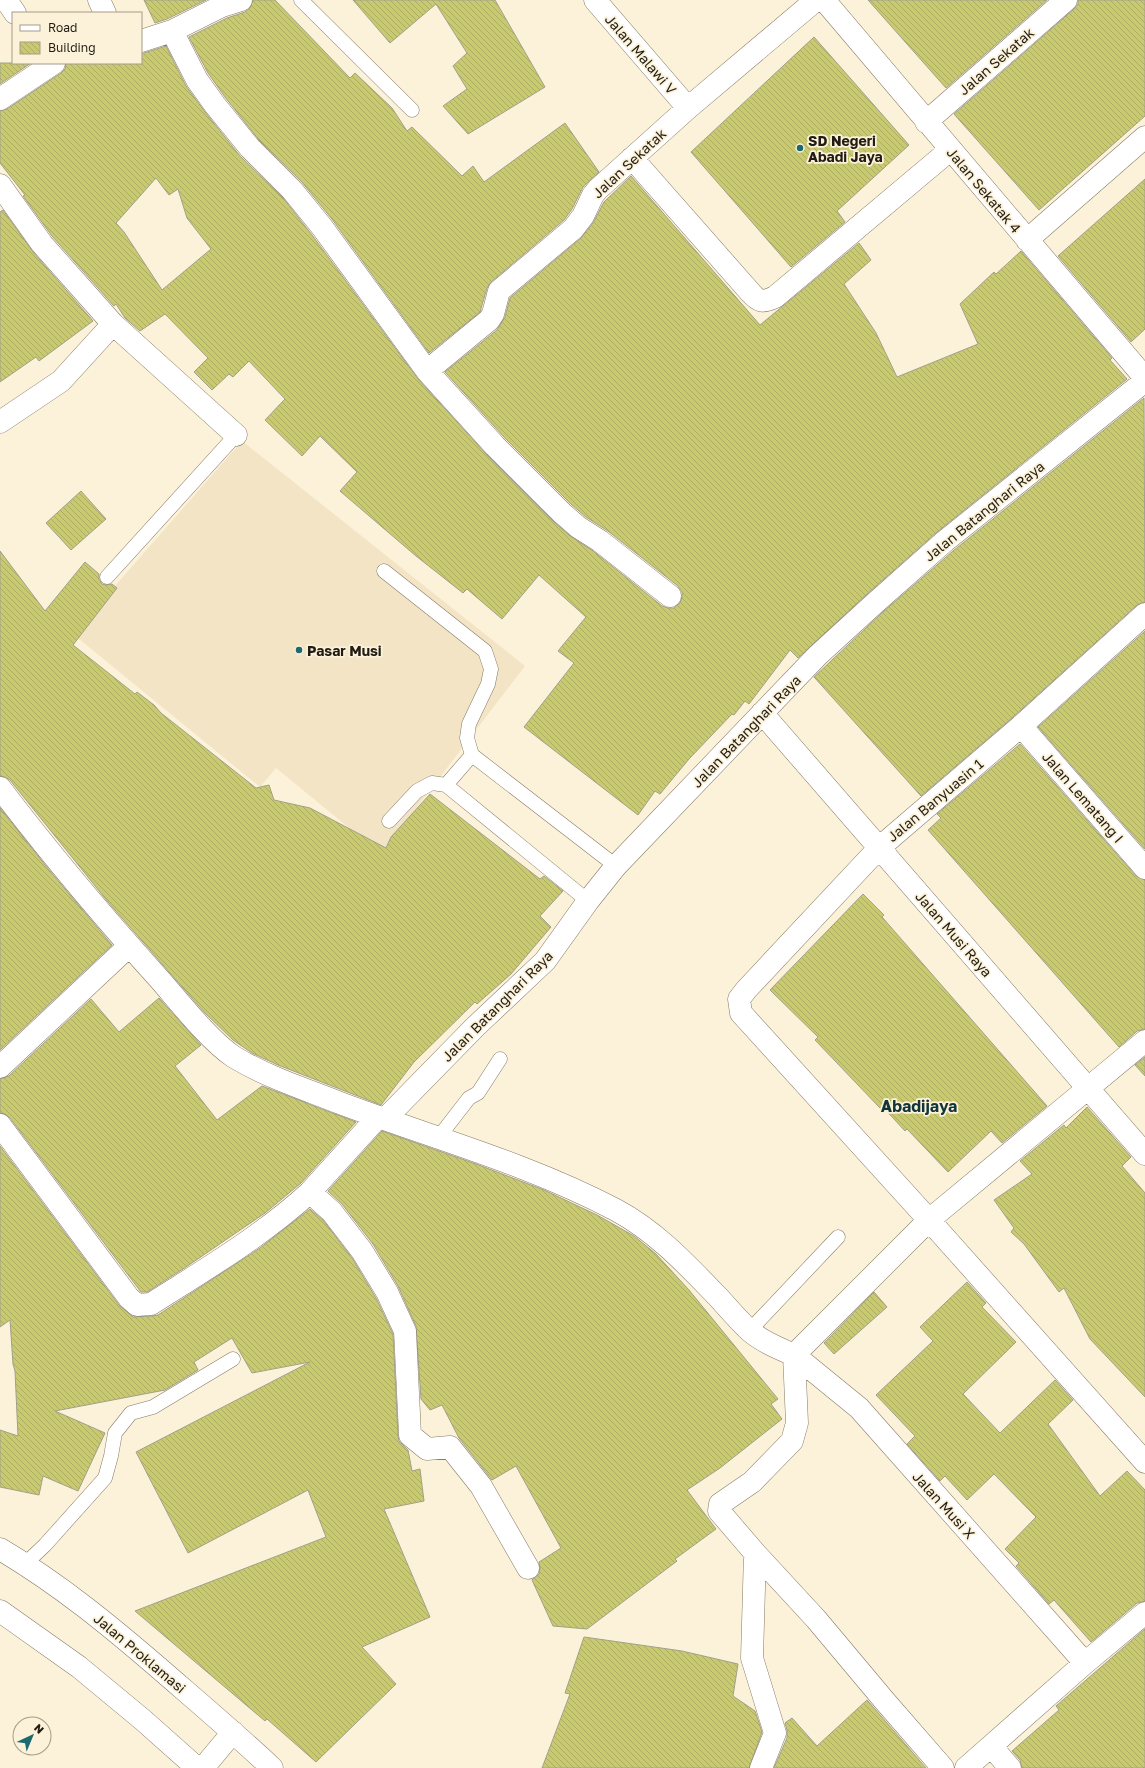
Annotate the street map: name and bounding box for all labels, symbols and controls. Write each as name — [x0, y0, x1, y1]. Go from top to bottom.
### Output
street label: Jalan Malawi V — [602, 11, 681, 98]
legend — [12, 12, 142, 64]
text: Road — [48, 20, 77, 35]
street label: Jalan Sekatak — [955, 24, 1037, 98]
text: Building — [48, 40, 96, 55]
street label: Jalan Sekatak — [589, 125, 669, 201]
place label: SD Negeri Abadi Jaya — [808, 132, 883, 165]
marker: SD Negeri Abadi Jaya — [795, 143, 805, 153]
street label: Jalan Sekatak 4 — [943, 144, 1025, 236]
street label: Jalan Batanghari Raya — [921, 457, 1047, 565]
place label: Pasar Musi — [307, 642, 382, 659]
marker: Pasar Musi — [294, 645, 304, 655]
street label: Jalan Batanghari Raya — [688, 671, 804, 791]
street label: Jalan Lematang I — [1039, 748, 1127, 846]
street label: Jalan Banyuasin 1 — [884, 755, 987, 845]
street label: Jalan Musi Raya — [912, 888, 996, 980]
street label: Jalan Batanghari Raya — [438, 947, 556, 1065]
district label: Abadijaya — [881, 1096, 957, 1116]
street label: Jalan Musi X — [909, 1468, 979, 1542]
street label: Jalan Proklamasi — [91, 1610, 189, 1696]
north arrow — [12, 1716, 52, 1756]
text: N — [32, 1721, 47, 1736]

